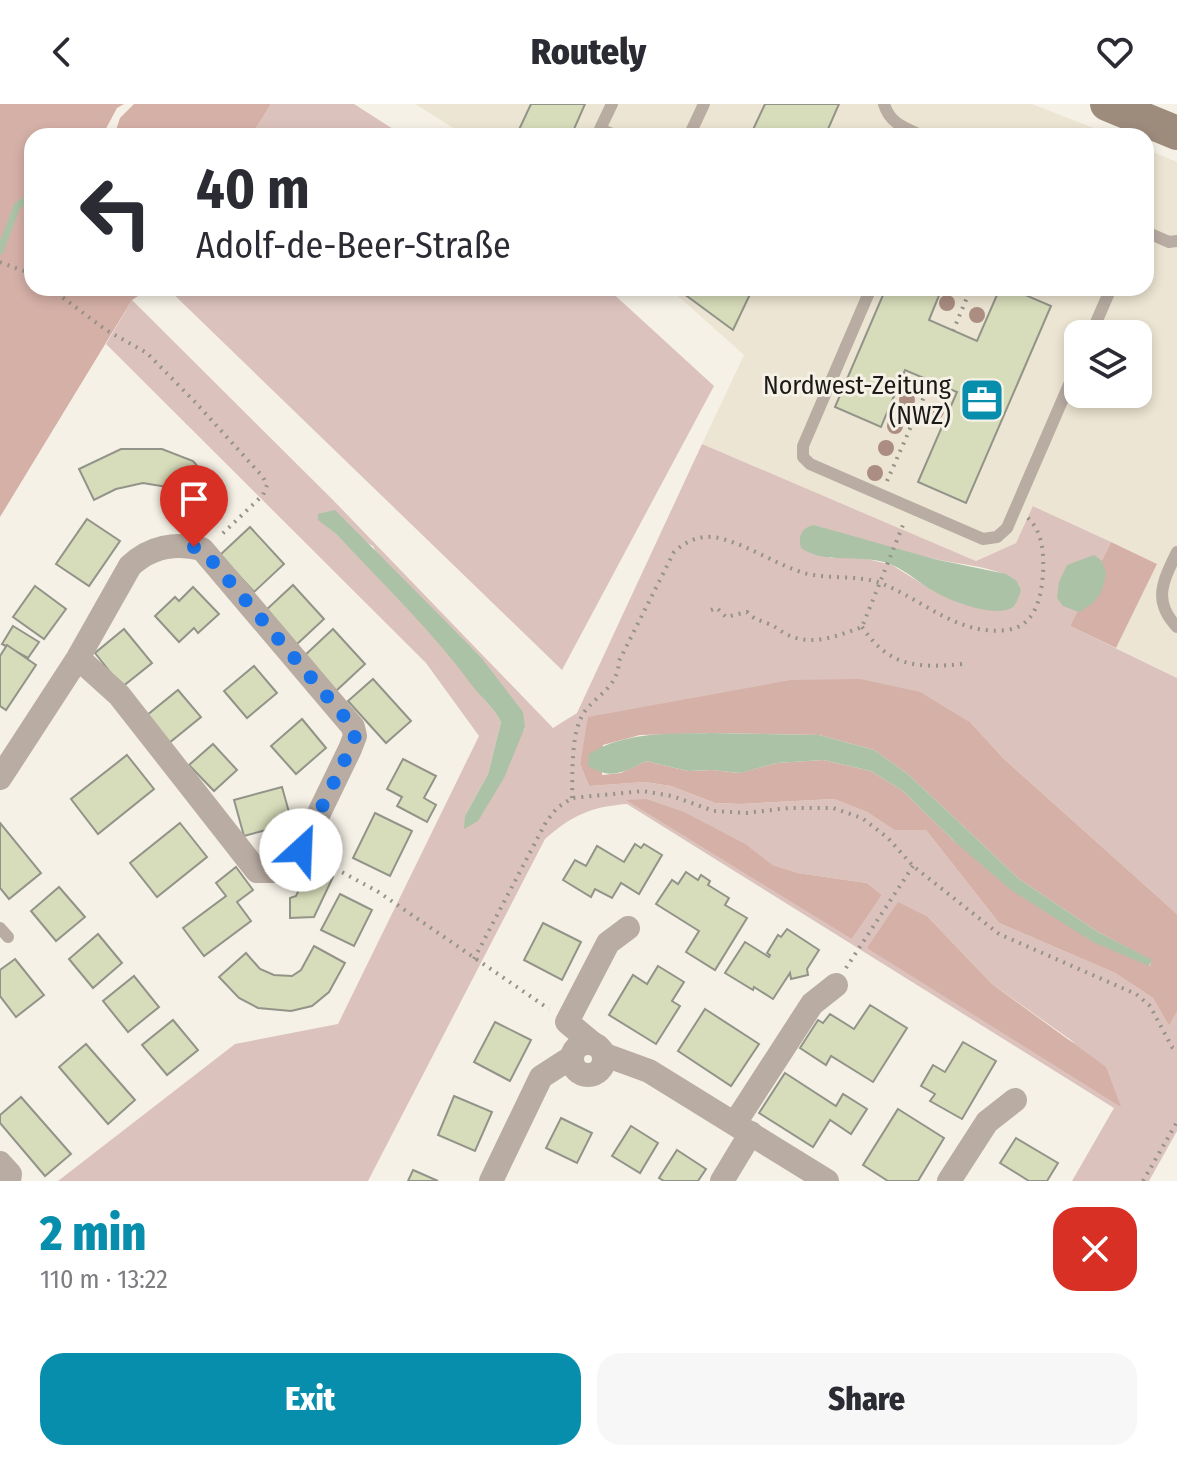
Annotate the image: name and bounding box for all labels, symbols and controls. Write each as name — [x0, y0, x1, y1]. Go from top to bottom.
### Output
icon: back — [40, 30, 84, 74]
text: Routely — [531, 30, 646, 74]
icon: heart — [1093, 30, 1137, 74]
text: 40 m — [196, 156, 310, 223]
icon: left — [64, 160, 168, 264]
text: Adolf-de-Beer-Straße — [196, 224, 511, 268]
map controls — [1064, 320, 1152, 408]
button: layers — [1064, 320, 1152, 408]
place label: Nordwest-Zeitung (NWZ) — [763, 370, 952, 431]
office icon: Nordwest-Zeitung (NWZ) — [958, 376, 1006, 424]
pin — [160, 465, 228, 547]
icon: arrive — [172, 477, 216, 521]
position arrow — [259, 808, 343, 892]
text: 2 min — [40, 1205, 146, 1263]
button: close — [1053, 1207, 1137, 1291]
text: 110 m · 13:22 — [40, 1264, 168, 1295]
button: Exit — [40, 1353, 581, 1445]
button: Share — [597, 1353, 1137, 1445]

